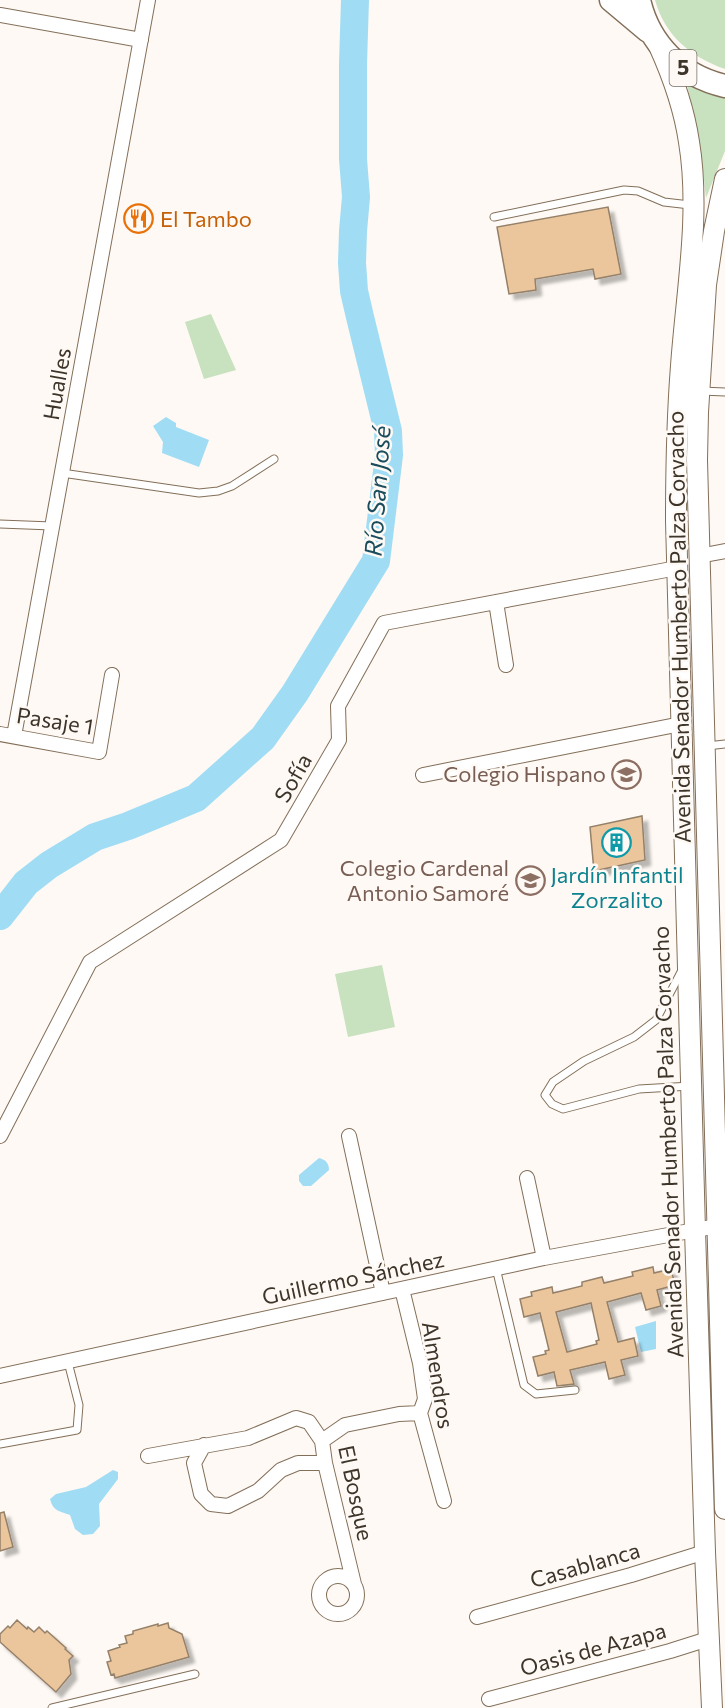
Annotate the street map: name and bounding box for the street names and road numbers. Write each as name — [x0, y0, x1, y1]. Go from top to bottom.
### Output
road number: 5 — [670, 50, 696, 86]
street label: Hualles — [37, 346, 76, 422]
street label: Avenida Senador Humberto Palza Corvacho — [661, 411, 696, 843]
street label: Pasaje 1 — [15, 701, 96, 740]
street label: Sofía — [268, 749, 317, 807]
street label: Avenida Senador Humberto Palza Corvacho — [646, 925, 689, 1359]
street label: Guillermo Sánchez — [260, 1245, 446, 1310]
street label: Almendros — [417, 1319, 460, 1430]
street label: El Bosque — [333, 1443, 380, 1543]
street label: Casablanca — [527, 1536, 643, 1593]
street label: Oasis de Azapa — [517, 1616, 669, 1681]

